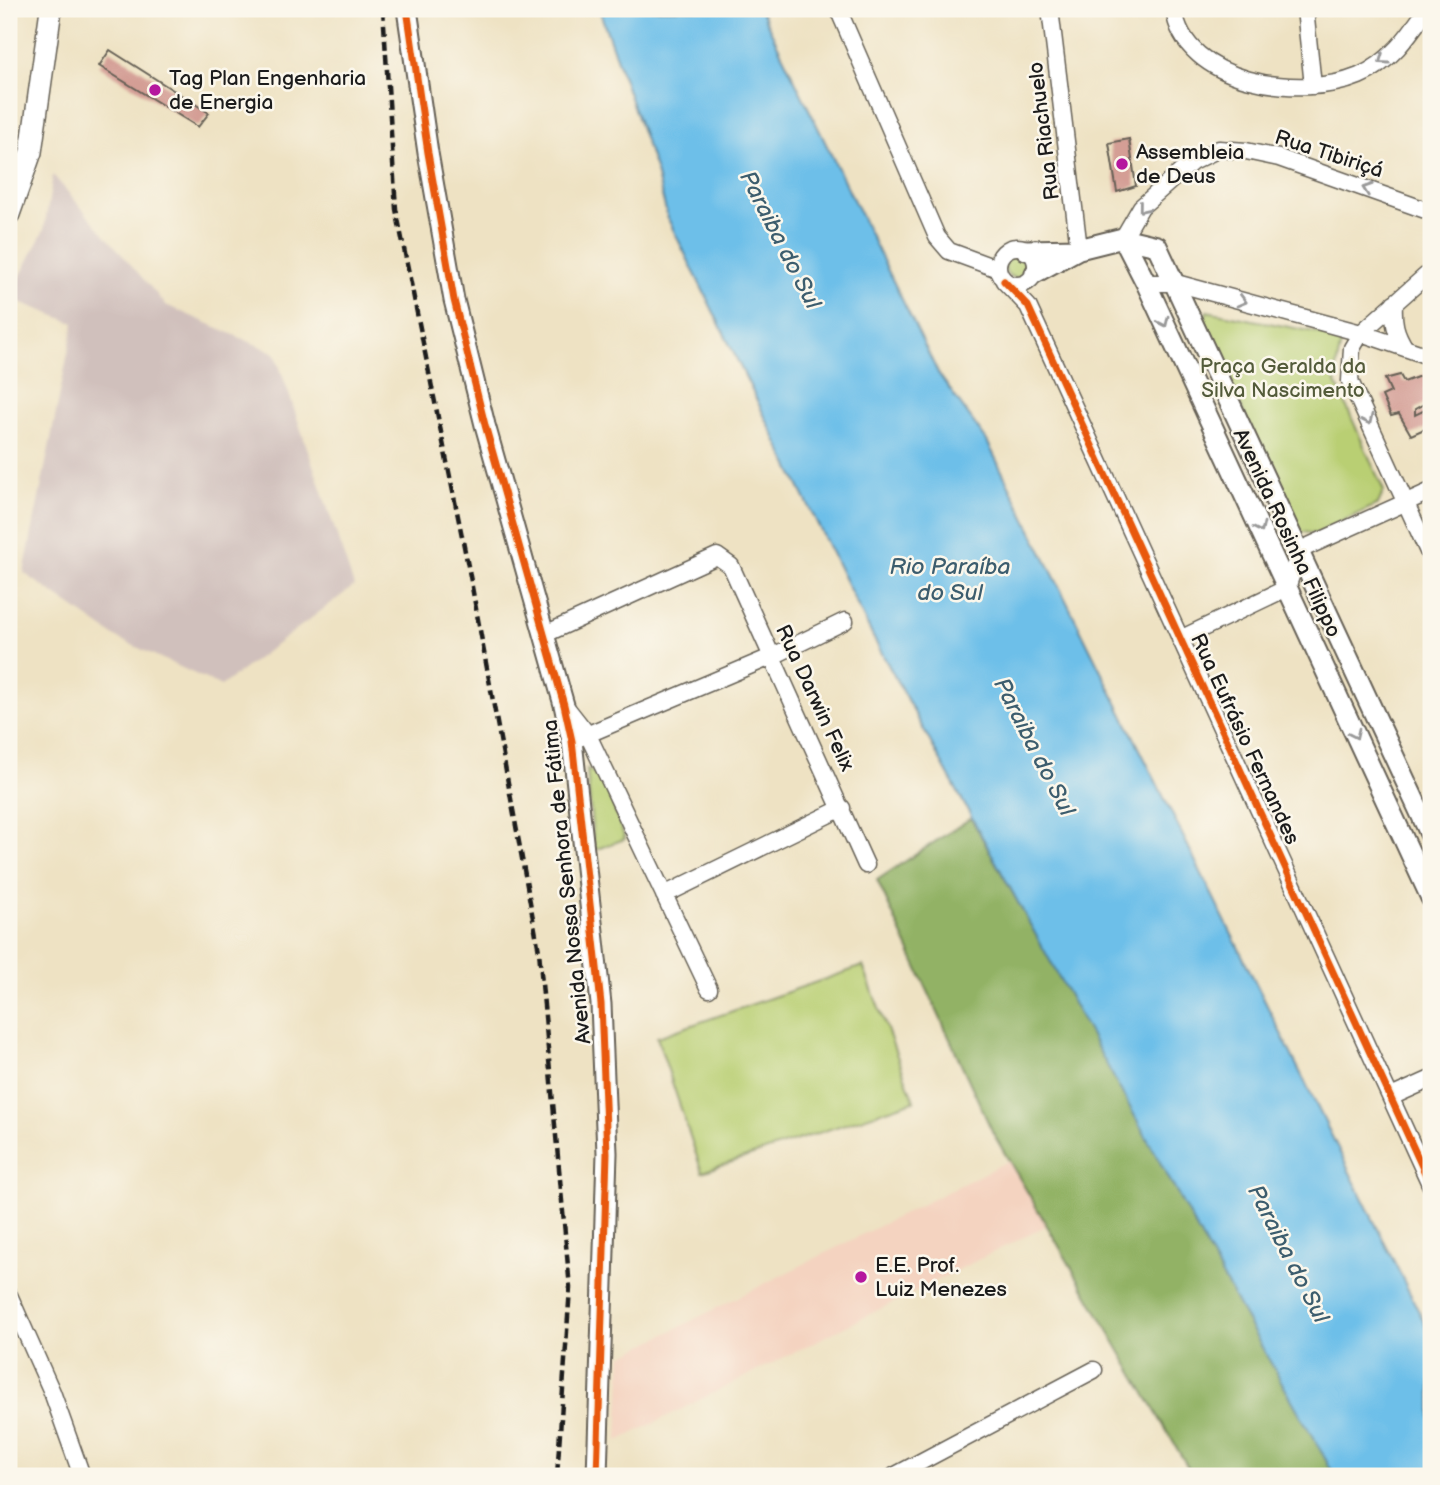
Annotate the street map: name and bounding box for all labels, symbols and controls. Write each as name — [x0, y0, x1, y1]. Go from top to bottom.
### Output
one-way arrow — [1378, 52, 1391, 64]
street label: Rua Riachuelo — [1023, 60, 1065, 202]
place label: Tag Plan Engenharia de Energia — [169, 66, 366, 115]
marker: Tag Plan Engenharia de Energia — [147, 82, 163, 98]
street label: Rua Tibiriçá — [1272, 125, 1386, 183]
place label: Assembleia de Deus — [1136, 140, 1244, 189]
marker: Assembleia de Deus — [1114, 156, 1130, 172]
water label: Paraiba do Sul — [733, 166, 827, 314]
one-way arrow — [1361, 183, 1373, 197]
one-way arrow — [1138, 201, 1151, 213]
one-way arrow — [1236, 292, 1248, 307]
one-way arrow — [1156, 315, 1170, 327]
park label: Praça Geralda da Silva Nascimento — [1200, 354, 1366, 403]
one-way arrow — [1360, 413, 1374, 425]
street label: Avenida Rosinha Filippo — [1228, 425, 1346, 641]
one-way arrow — [1252, 521, 1266, 533]
water label: Rio Paraíba do Sul — [889, 553, 1011, 607]
street label: Rua Darwin Felix — [770, 621, 860, 775]
street label: Rua Eufrásio Fernandes — [1185, 630, 1305, 848]
water label: Paraiba do Sul — [987, 673, 1081, 821]
street label: Avenida Nossa Senhora de Fátima — [538, 718, 596, 1046]
one-way arrow — [1347, 727, 1361, 740]
water label: Paraiba do Sul — [1241, 1180, 1335, 1328]
place label: E.E. Prof. Luiz Menezes — [875, 1253, 1007, 1302]
marker: E.E. Prof. Luiz Menezes — [853, 1269, 869, 1285]

